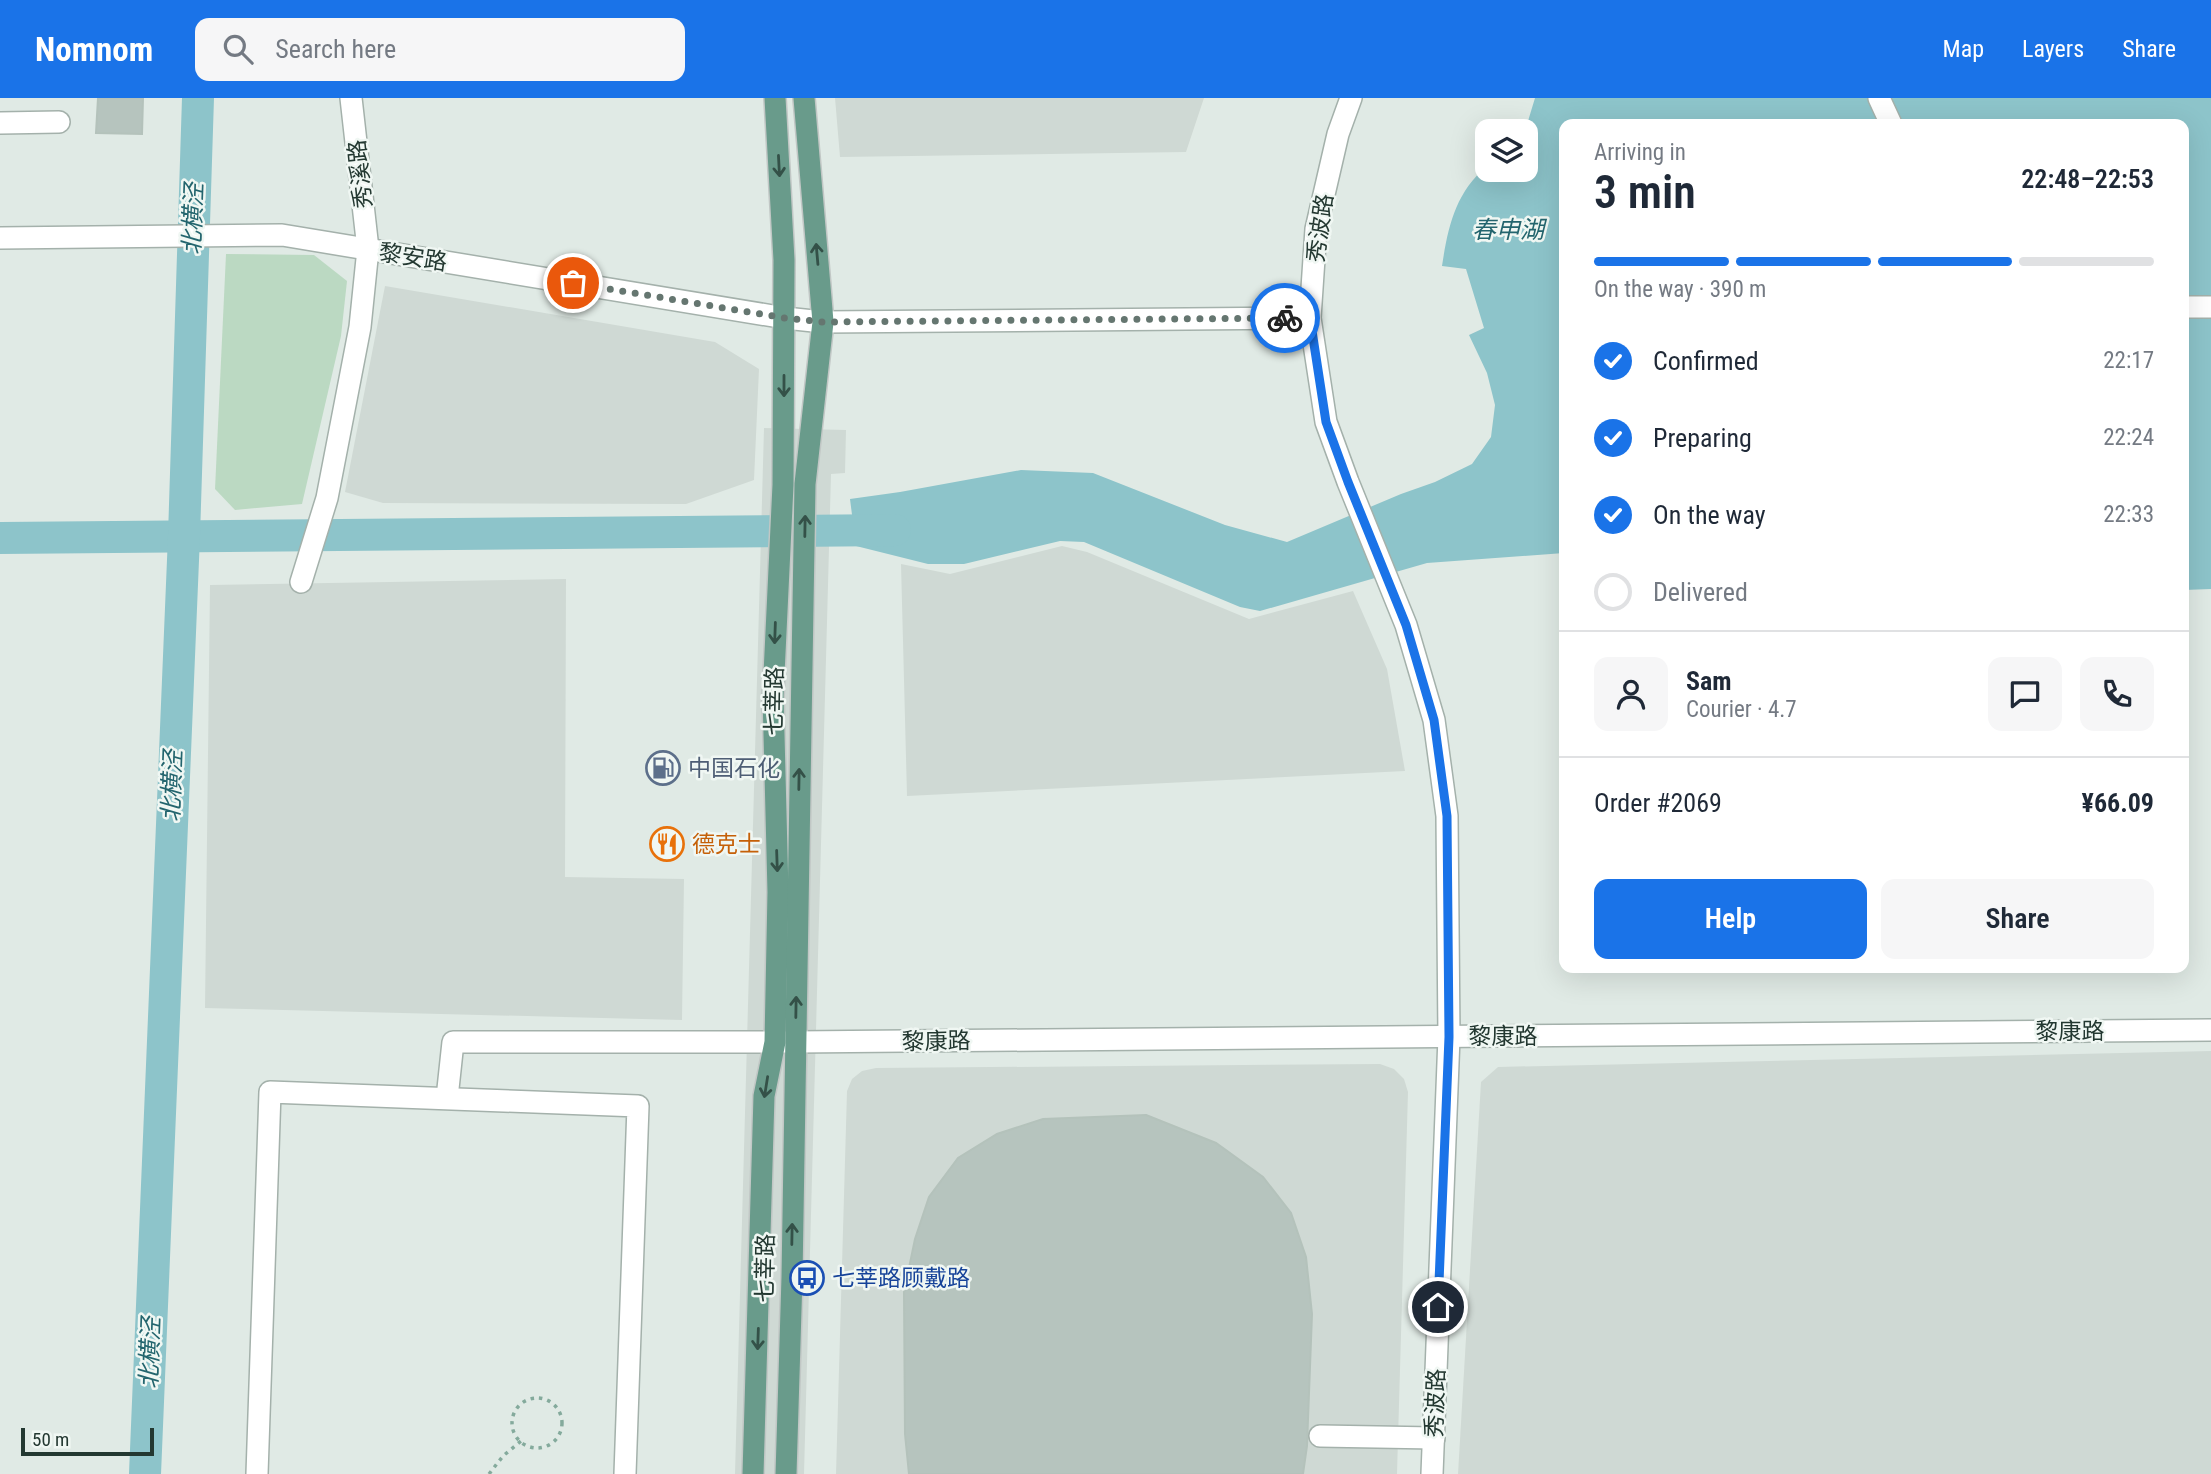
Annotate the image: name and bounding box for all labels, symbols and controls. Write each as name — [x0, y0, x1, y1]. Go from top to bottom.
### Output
search box — [195, 18, 685, 81]
text: Nomnom — [35, 30, 153, 69]
icon: search — [219, 30, 257, 68]
text: Search here — [275, 34, 396, 64]
text: Map — [1943, 35, 1984, 63]
text: Layers — [2022, 35, 2084, 63]
text: Share — [2122, 35, 2176, 63]
map controls — [1475, 119, 1538, 182]
button: layers — [1475, 119, 1538, 182]
street label: 秀溪路 — [343, 138, 378, 210]
text: Arriving in — [1594, 139, 1686, 166]
one-way arrow — [772, 154, 785, 177]
text: 22:48–22:53 — [2021, 164, 2154, 194]
text: 3 min — [1594, 165, 1696, 219]
water label: 北横泾 — [178, 181, 208, 255]
street label: 秀波路 — [1302, 192, 1339, 264]
water label: 春申湖 — [1472, 216, 1548, 244]
street label: 黎安路 — [377, 239, 449, 276]
one-way arrow — [810, 243, 823, 266]
pin — [543, 253, 603, 313]
icon: bag — [554, 264, 592, 302]
text: On the way · 390 m — [1594, 276, 1766, 303]
courier — [1250, 283, 1320, 353]
icon: bike — [1266, 299, 1304, 337]
icon: check — [1594, 342, 1632, 380]
text: Confirmed — [1653, 346, 1759, 376]
text: 22:17 — [2103, 347, 2154, 374]
one-way arrow — [777, 375, 791, 398]
icon: check — [1594, 419, 1632, 457]
text: Preparing — [1653, 423, 1752, 453]
text: 22:24 — [2103, 424, 2154, 451]
icon: check — [1594, 496, 1632, 534]
text: On the way — [1653, 500, 1766, 530]
text: 22:33 — [2103, 501, 2154, 528]
one-way arrow — [798, 515, 812, 538]
text: Delivered — [1653, 577, 1748, 607]
one-way arrow — [769, 622, 782, 645]
button: person — [1594, 657, 1668, 731]
button: chat — [1988, 657, 2062, 731]
button: phone — [2080, 657, 2154, 731]
street label: 七莘路 — [760, 666, 789, 736]
text: Sam — [1686, 666, 1732, 696]
text: Courier · 4.7 — [1686, 696, 1797, 723]
water label: 北横泾 — [157, 748, 187, 822]
fuel station icon: 中国石化 — [644, 749, 682, 787]
place label: 中国石化 — [688, 755, 780, 782]
one-way arrow — [792, 768, 806, 791]
text: Order #2069 — [1594, 788, 1722, 818]
text: ¥66.09 — [2082, 788, 2154, 818]
restaurant icon: 德克士 — [648, 825, 686, 863]
place label: 德克士 — [692, 831, 761, 858]
one-way arrow — [771, 849, 784, 872]
button: Help — [1594, 879, 1867, 959]
button: Share — [1881, 879, 2154, 959]
one-way arrow — [789, 996, 803, 1019]
street label: 黎康路 — [2036, 1018, 2105, 1045]
street label: 黎康路 — [1469, 1023, 1538, 1050]
street label: 黎康路 — [901, 1027, 971, 1056]
one-way arrow — [759, 1075, 772, 1098]
one-way arrow — [786, 1223, 799, 1246]
street label: 七莘路 — [751, 1233, 780, 1303]
bus stop icon: 七莘路顾戴路 — [788, 1259, 826, 1297]
place label: 七莘路顾戴路 — [832, 1265, 970, 1292]
pin — [1408, 1277, 1468, 1337]
icon: home — [1419, 1288, 1457, 1326]
water label: 北横泾 — [135, 1315, 165, 1389]
one-way arrow — [752, 1327, 765, 1350]
street label: 秀波路 — [1421, 1368, 1450, 1438]
scale bar — [21, 1425, 154, 1457]
text: 50 m — [32, 1428, 69, 1451]

